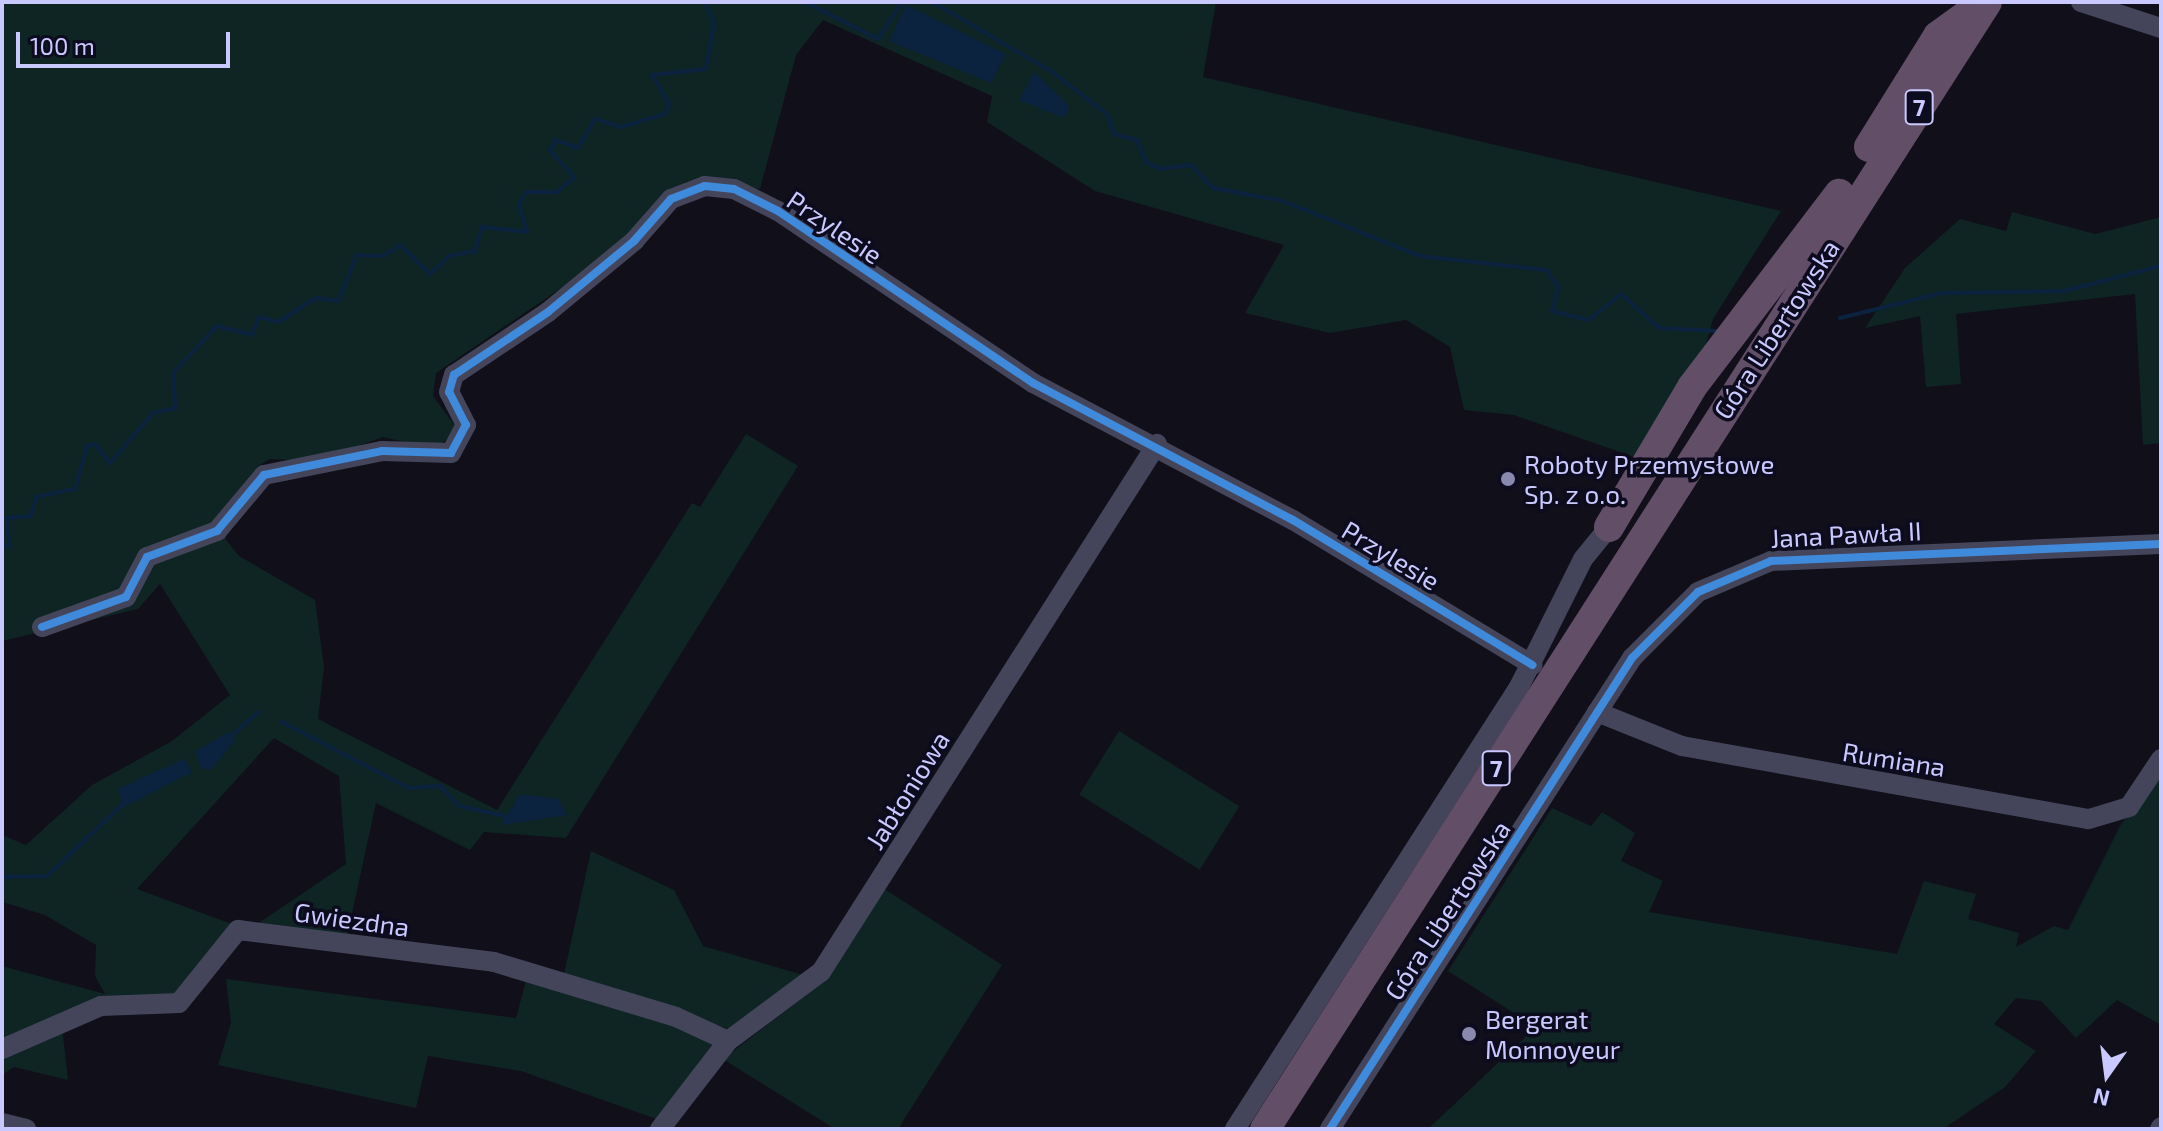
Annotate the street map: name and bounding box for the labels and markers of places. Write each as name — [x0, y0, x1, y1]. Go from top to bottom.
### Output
place label: Roboty Przemysłowe Sp. z o.o. — [1524, 448, 1775, 510]
marker: Roboty Przemysłowe Sp. z o.o. — [1499, 470, 1517, 488]
place label: Bergerat Monnoyeur — [1485, 1003, 1620, 1064]
marker: Bergerat Monnoyeur — [1460, 1025, 1478, 1043]

